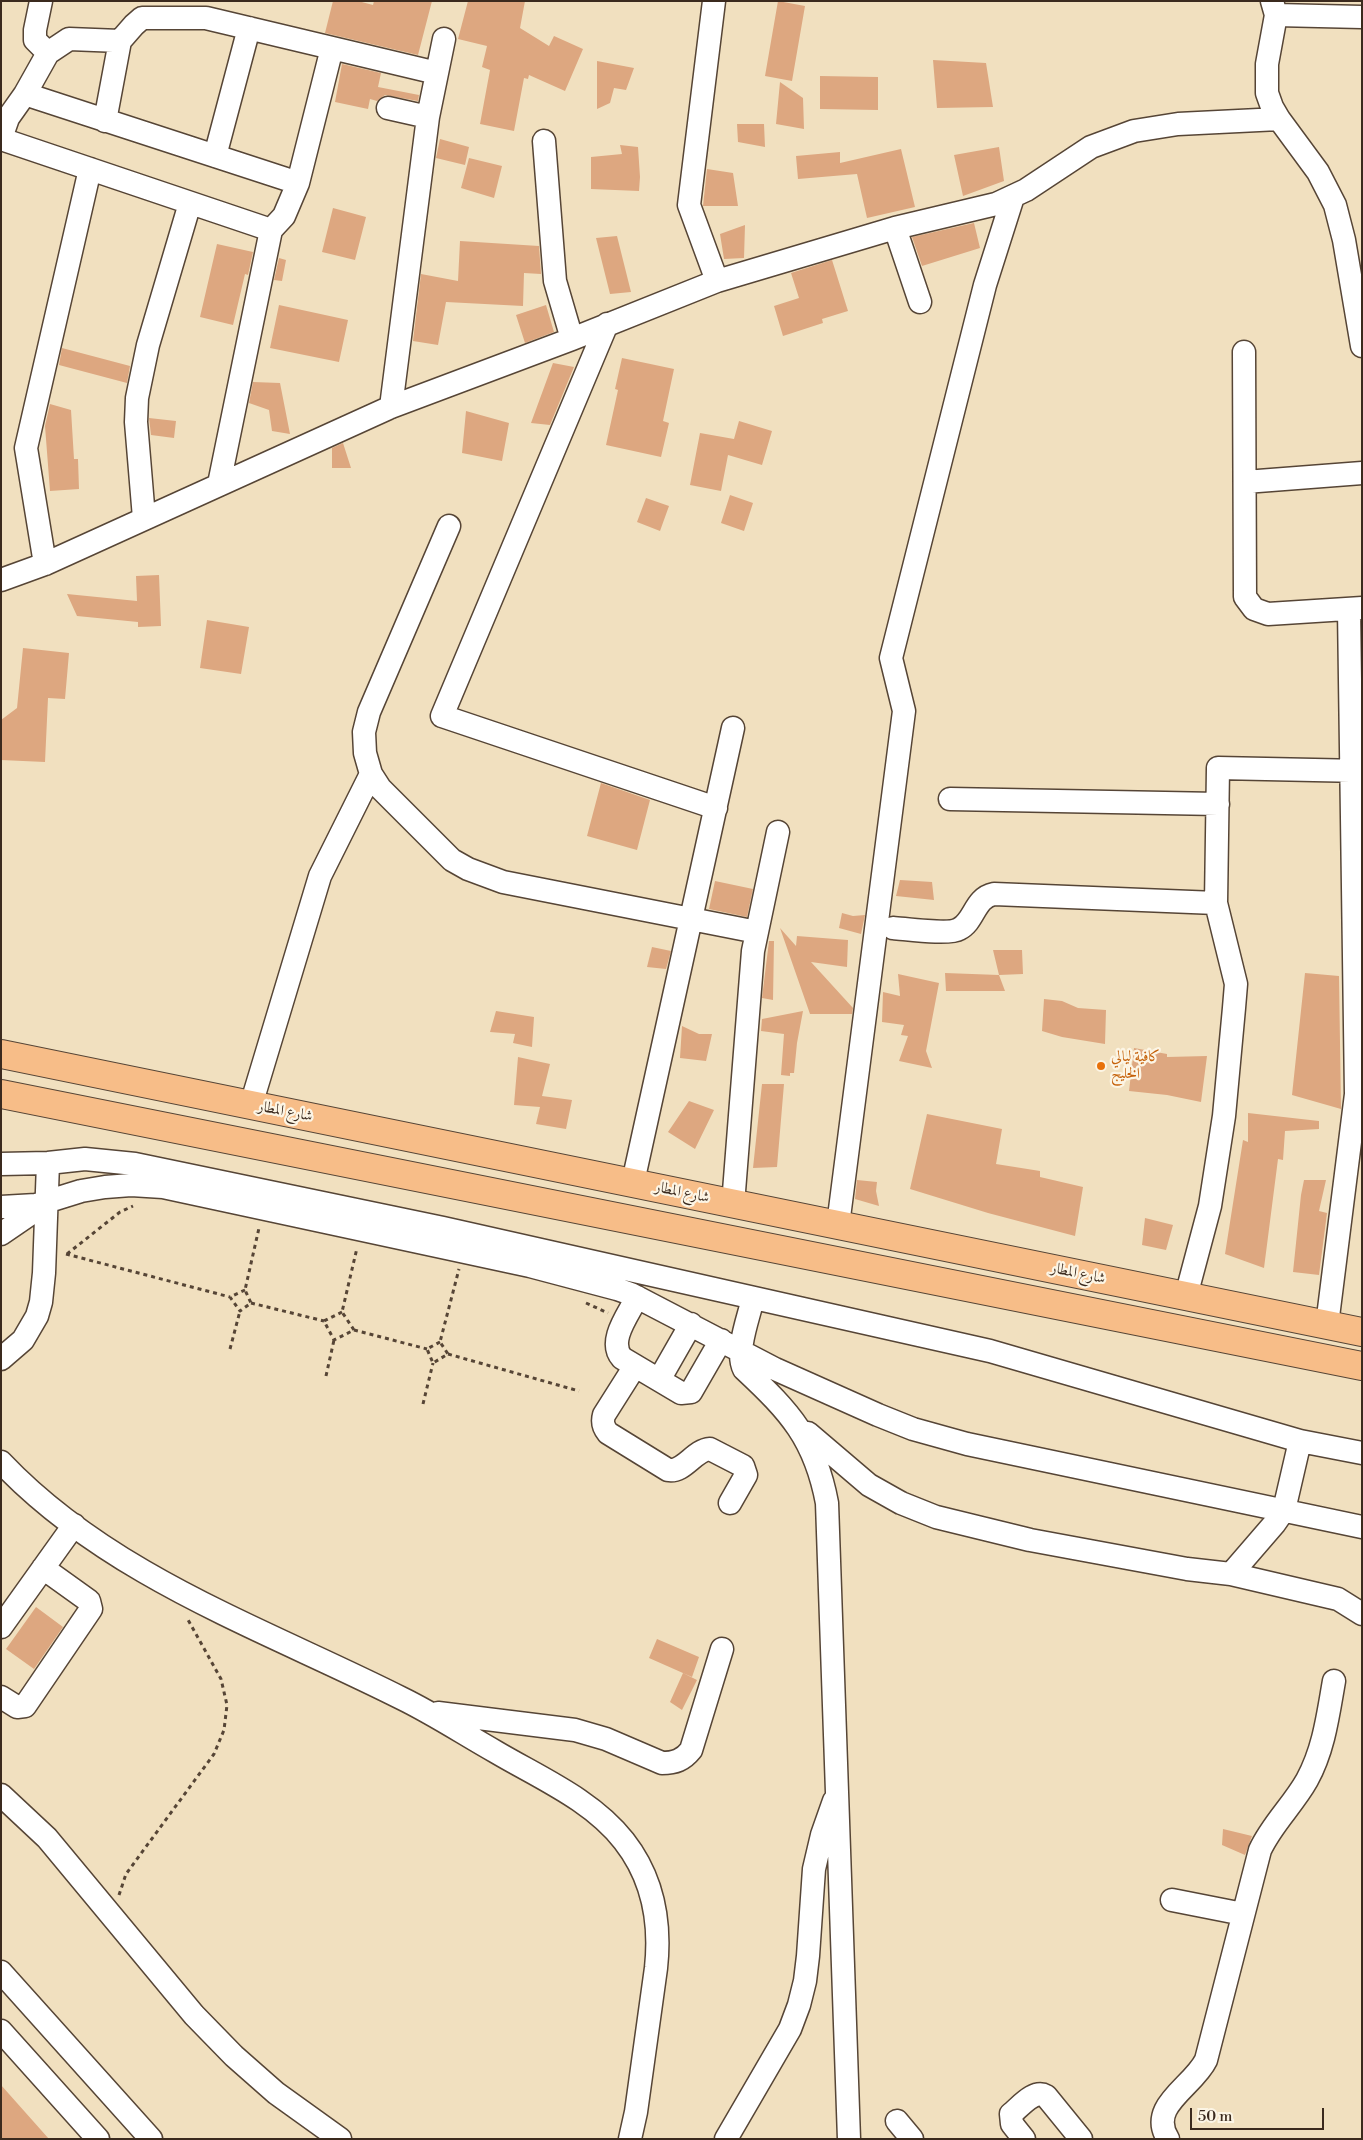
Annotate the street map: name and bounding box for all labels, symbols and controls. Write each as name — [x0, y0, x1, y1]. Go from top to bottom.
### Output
place label: كافية ليالي الخليج — [1111, 1048, 1160, 1083]
marker: كافية ليالي الخليج — [1095, 1060, 1107, 1072]
street label: شارع المطار — [256, 1098, 314, 1126]
street label: شارع المطار — [653, 1178, 711, 1208]
street label: شارع المطار — [1049, 1259, 1107, 1289]
scale bar — [1193, 2098, 1327, 2130]
text: 50 m — [1198, 2107, 1232, 2126]

